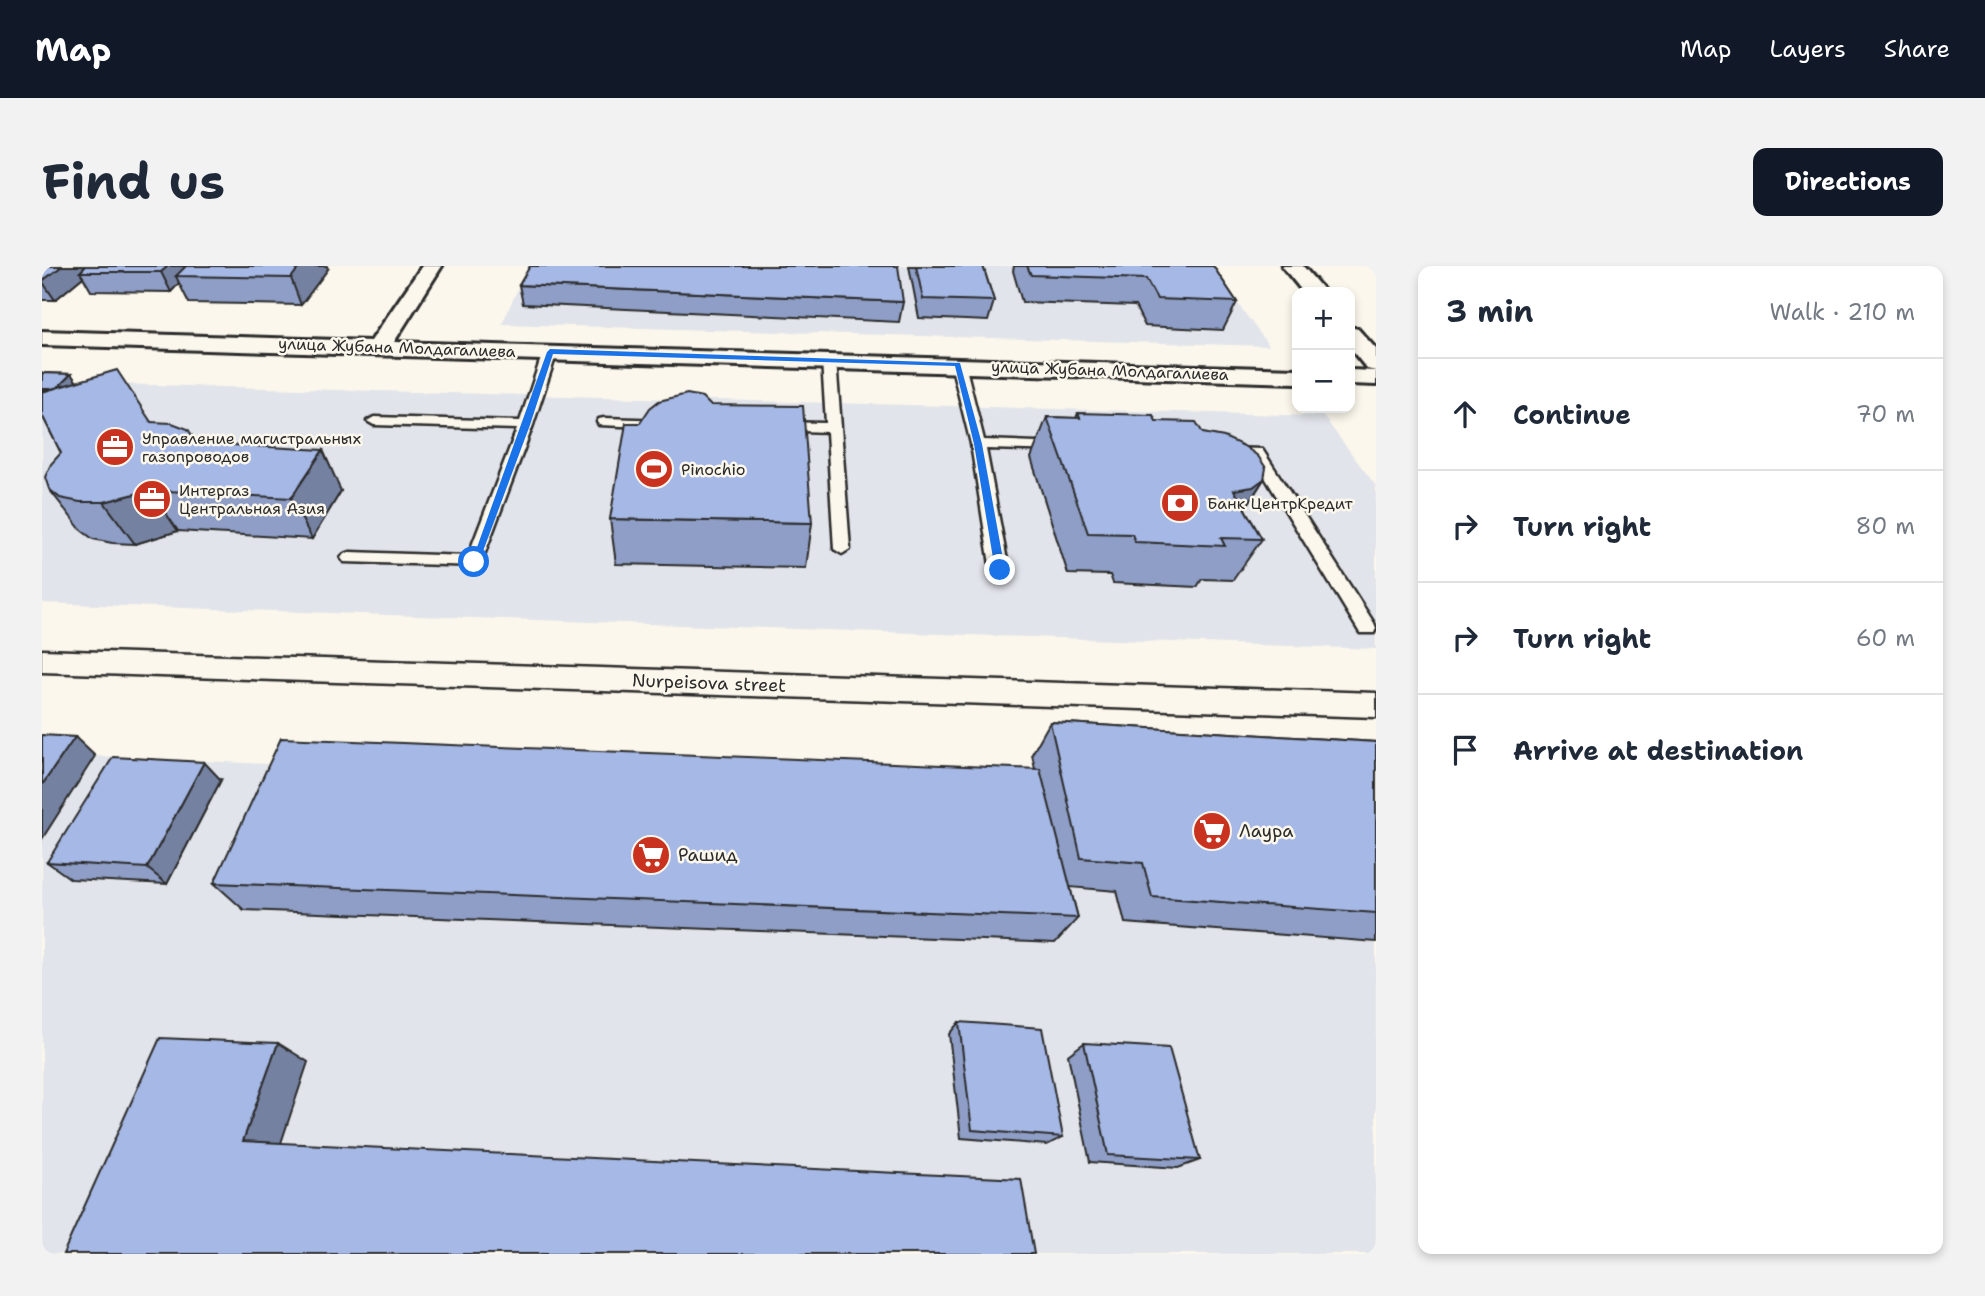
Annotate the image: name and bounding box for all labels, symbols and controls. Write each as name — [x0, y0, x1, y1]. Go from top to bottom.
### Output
text: Map — [35, 27, 111, 72]
text: Map — [1680, 33, 1731, 65]
text: Layers — [1769, 33, 1846, 65]
text: Share — [1884, 33, 1950, 65]
button: Directions — [1753, 148, 1943, 216]
text: Find us — [42, 149, 225, 215]
map controls — [1292, 287, 1355, 413]
button: + — [1292, 287, 1355, 350]
text: 3 min — [1446, 291, 1533, 332]
text: Walk · 210 m — [1770, 297, 1915, 327]
street label: улица Жубана Молдагалиева — [278, 333, 516, 362]
button: − — [1292, 350, 1355, 413]
street label: улица Жубана Молдагалиева — [991, 356, 1229, 385]
icon: ahead — [1446, 395, 1484, 433]
text: Continue — [1513, 397, 1631, 432]
text: 70 m — [1856, 399, 1915, 429]
office icon: Управление магистральных газопроводов — [94, 426, 136, 468]
place label: Управление магистральных газопроводов — [142, 428, 361, 467]
sports icon: Pinochio — [633, 448, 675, 490]
place label: Pinochio — [681, 459, 745, 480]
office icon: Интергаз Центральная Азия — [131, 478, 173, 520]
place label: Интергаз Центральная Азия — [179, 480, 325, 519]
bank icon: Банк ЦентрКредит — [1159, 482, 1201, 524]
place label: Банк ЦентрКредит — [1207, 493, 1353, 514]
icon: right — [1446, 507, 1484, 545]
text: Turn right — [1513, 509, 1651, 544]
text: 80 m — [1856, 511, 1915, 541]
route start — [458, 546, 489, 577]
route end — [984, 554, 1015, 585]
icon: right — [1446, 619, 1484, 657]
text: Turn right — [1513, 621, 1651, 656]
text: 60 m — [1856, 623, 1915, 653]
street label: Nurpeisova street — [631, 668, 787, 698]
icon: arrive — [1446, 731, 1484, 769]
text: Arrive at destination — [1513, 733, 1803, 768]
supermarket icon: Лаура — [1191, 810, 1233, 852]
place label: Лаура — [1239, 819, 1293, 843]
supermarket icon: Рашид — [630, 834, 672, 876]
place label: Рашид — [678, 843, 738, 867]

